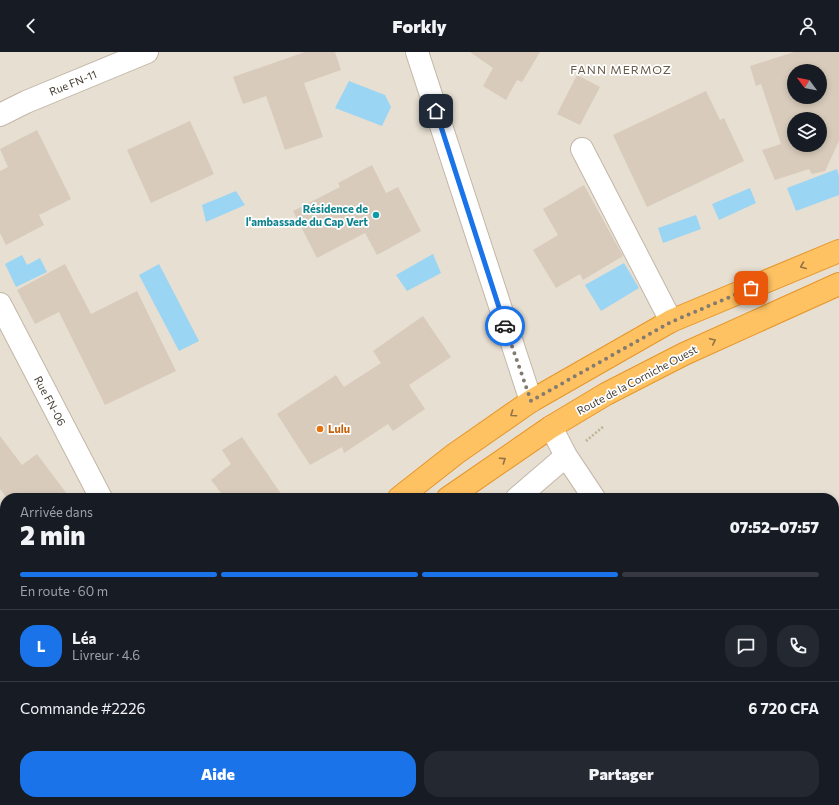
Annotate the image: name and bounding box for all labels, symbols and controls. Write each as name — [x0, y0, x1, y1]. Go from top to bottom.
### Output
icon: back — [20, 15, 42, 37]
text: Forkly — [392, 15, 447, 37]
icon: person — [797, 15, 819, 37]
district label: FANN MERMOZ — [570, 62, 672, 76]
north arrow — [787, 64, 827, 104]
map controls — [787, 64, 827, 152]
street label: Rue FN-11 — [47, 67, 98, 98]
pin — [419, 94, 453, 128]
icon: home — [425, 100, 447, 122]
button: layers — [787, 112, 827, 152]
place label: Résidence de l'ambassade du Cap Vert — [246, 202, 368, 228]
marker: Résidence de l'ambassade du Cap Vert — [371, 210, 381, 220]
one-way arrow — [799, 261, 807, 269]
pin — [734, 271, 768, 305]
icon: bag — [740, 277, 762, 299]
courier — [485, 306, 525, 346]
icon: car — [494, 315, 516, 337]
one-way arrow — [709, 338, 717, 346]
street label: Route de la Corniche Ouest — [574, 342, 700, 417]
street label: Rue FN-06 — [32, 374, 69, 428]
one-way arrow — [510, 409, 517, 417]
place label: Lulu — [328, 422, 350, 435]
marker: Lulu — [315, 424, 325, 434]
one-way arrow — [499, 457, 506, 465]
text: Arrivée dans — [20, 504, 93, 520]
text: 07:52–07:57 — [730, 518, 819, 536]
text: 2 min — [20, 519, 85, 550]
text: En route · 60 m — [20, 583, 108, 599]
button: chat — [725, 625, 767, 667]
button: phone — [777, 625, 819, 667]
text: Léa — [72, 629, 97, 647]
text: L — [37, 637, 45, 655]
text: Livreur · 4.6 — [72, 647, 140, 663]
text: Commande #2226 — [20, 699, 146, 717]
text: 6 720 CFA — [748, 699, 819, 717]
button: Aide — [20, 751, 416, 797]
button: Partager — [424, 751, 819, 797]

